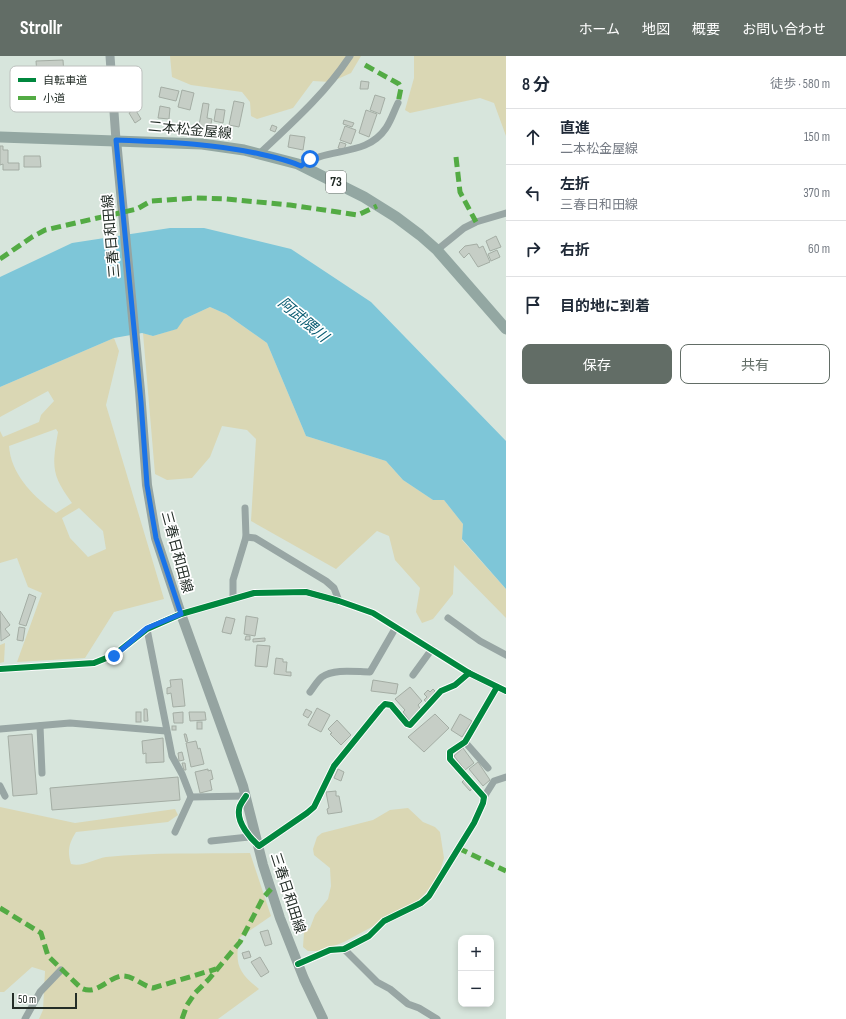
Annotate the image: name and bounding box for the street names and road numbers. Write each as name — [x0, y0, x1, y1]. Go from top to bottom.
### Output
street label: 二本松金屋線 — [147, 118, 233, 142]
road number: 73 — [326, 171, 346, 193]
street label: 三春日和田線 — [99, 193, 123, 279]
street label: 三春日和田線 — [158, 509, 196, 595]
street label: 三春日和田線 — [267, 850, 309, 936]

